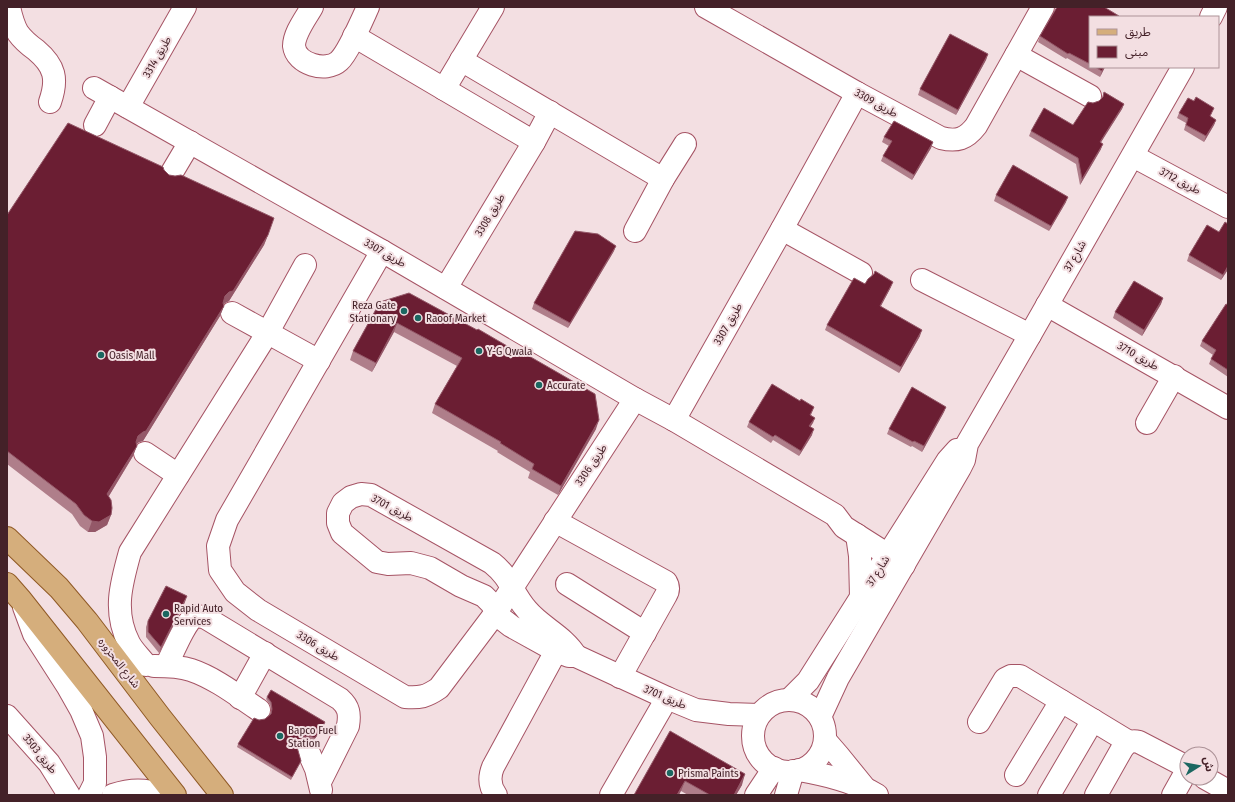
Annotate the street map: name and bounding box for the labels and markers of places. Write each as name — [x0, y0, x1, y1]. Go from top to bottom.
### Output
place label: Reza Gate Stationary — [350, 299, 396, 325]
marker: Reza Gate Stationary — [399, 306, 409, 316]
place label: Raoof Market — [426, 312, 486, 325]
marker: Raoof Market — [413, 313, 423, 323]
place label: Y-G Qwala — [487, 345, 532, 358]
marker: Y-G Qwala — [474, 346, 484, 356]
place label: Oasis Mall — [109, 349, 155, 362]
marker: Oasis Mall — [96, 350, 106, 360]
place label: Accurate — [547, 379, 585, 392]
marker: Accurate — [534, 380, 544, 390]
place label: Rapid Auto Services — [174, 602, 223, 628]
marker: Rapid Auto Services — [161, 609, 171, 619]
place label: Bapco Fuel Station — [288, 724, 337, 750]
marker: Bapco Fuel Station — [275, 731, 285, 741]
place label: Prisma Paints — [678, 767, 739, 780]
marker: Prisma Paints — [665, 768, 675, 778]

